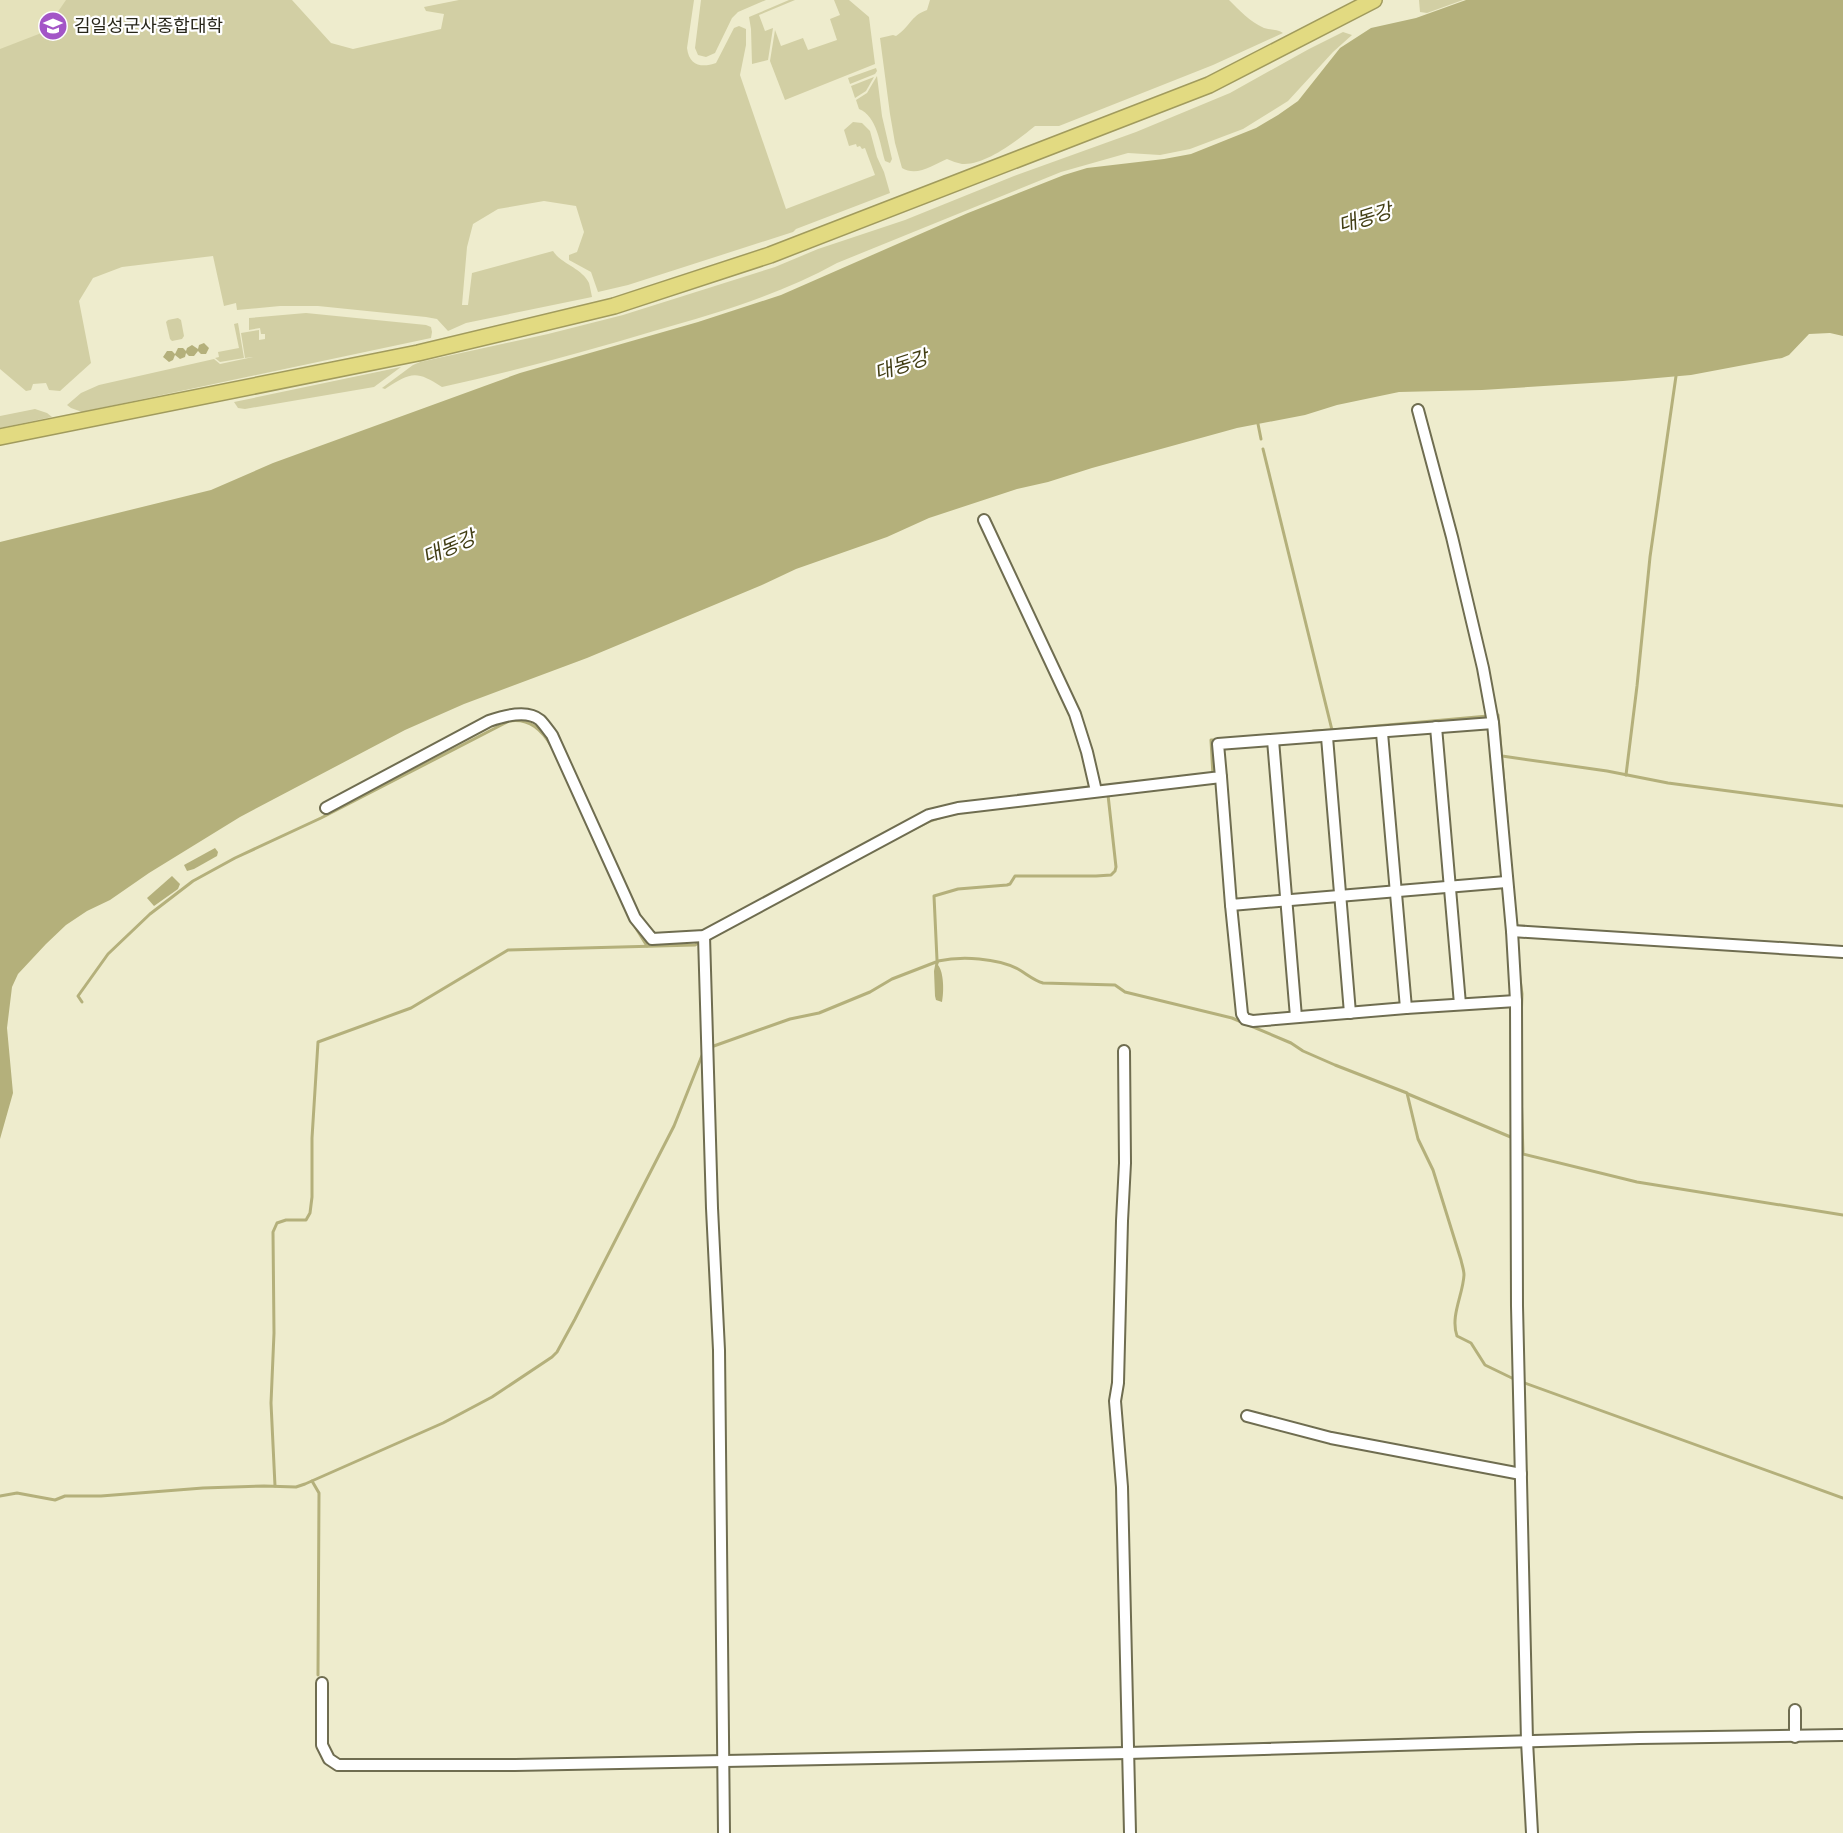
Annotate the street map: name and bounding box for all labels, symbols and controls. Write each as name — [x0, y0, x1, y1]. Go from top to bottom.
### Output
school or university icon: 김일성군사종합대학 — [37, 10, 69, 42]
place label: 김일성군사종합대학 — [74, 15, 223, 37]
water label: 대동강 — [1335, 198, 1397, 238]
water label: 대동강 — [871, 344, 933, 385]
water label: 대동강 — [419, 524, 481, 569]

